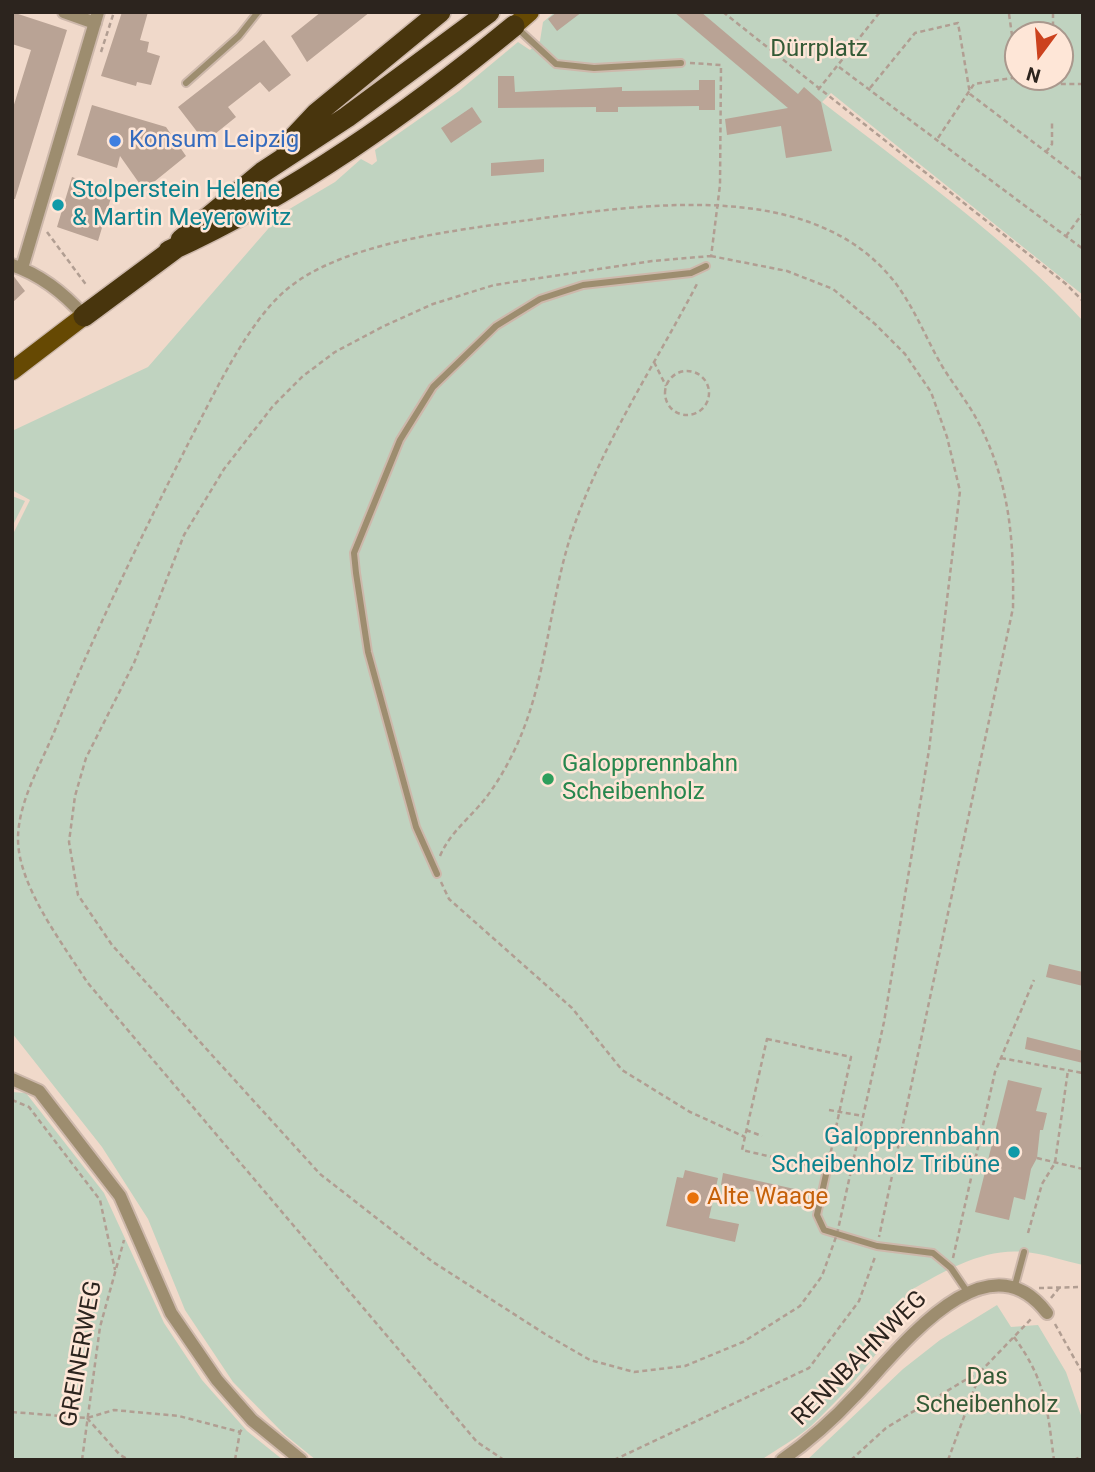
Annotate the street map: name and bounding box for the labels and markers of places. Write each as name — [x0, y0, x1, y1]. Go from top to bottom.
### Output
place label: Konsum Leipzig — [129, 127, 299, 155]
marker: Konsum Leipzig — [107, 133, 123, 149]
place label: Stolperstein Helene & Martin Meyerowitz — [72, 177, 291, 233]
marker: Stolperstein Helene & Martin Meyerowitz — [50, 197, 66, 213]
place label: Galopprennbahn Scheibenholz — [562, 751, 738, 807]
marker: Galopprennbahn Scheibenholz — [540, 771, 556, 787]
place label: Galopprennbahn Scheibenholz Tribüne — [771, 1124, 1000, 1180]
marker: Galopprennbahn Scheibenholz Tribüne — [1006, 1144, 1022, 1160]
place label: Alte Waage — [707, 1184, 828, 1212]
marker: Alte Waage — [685, 1190, 701, 1206]

